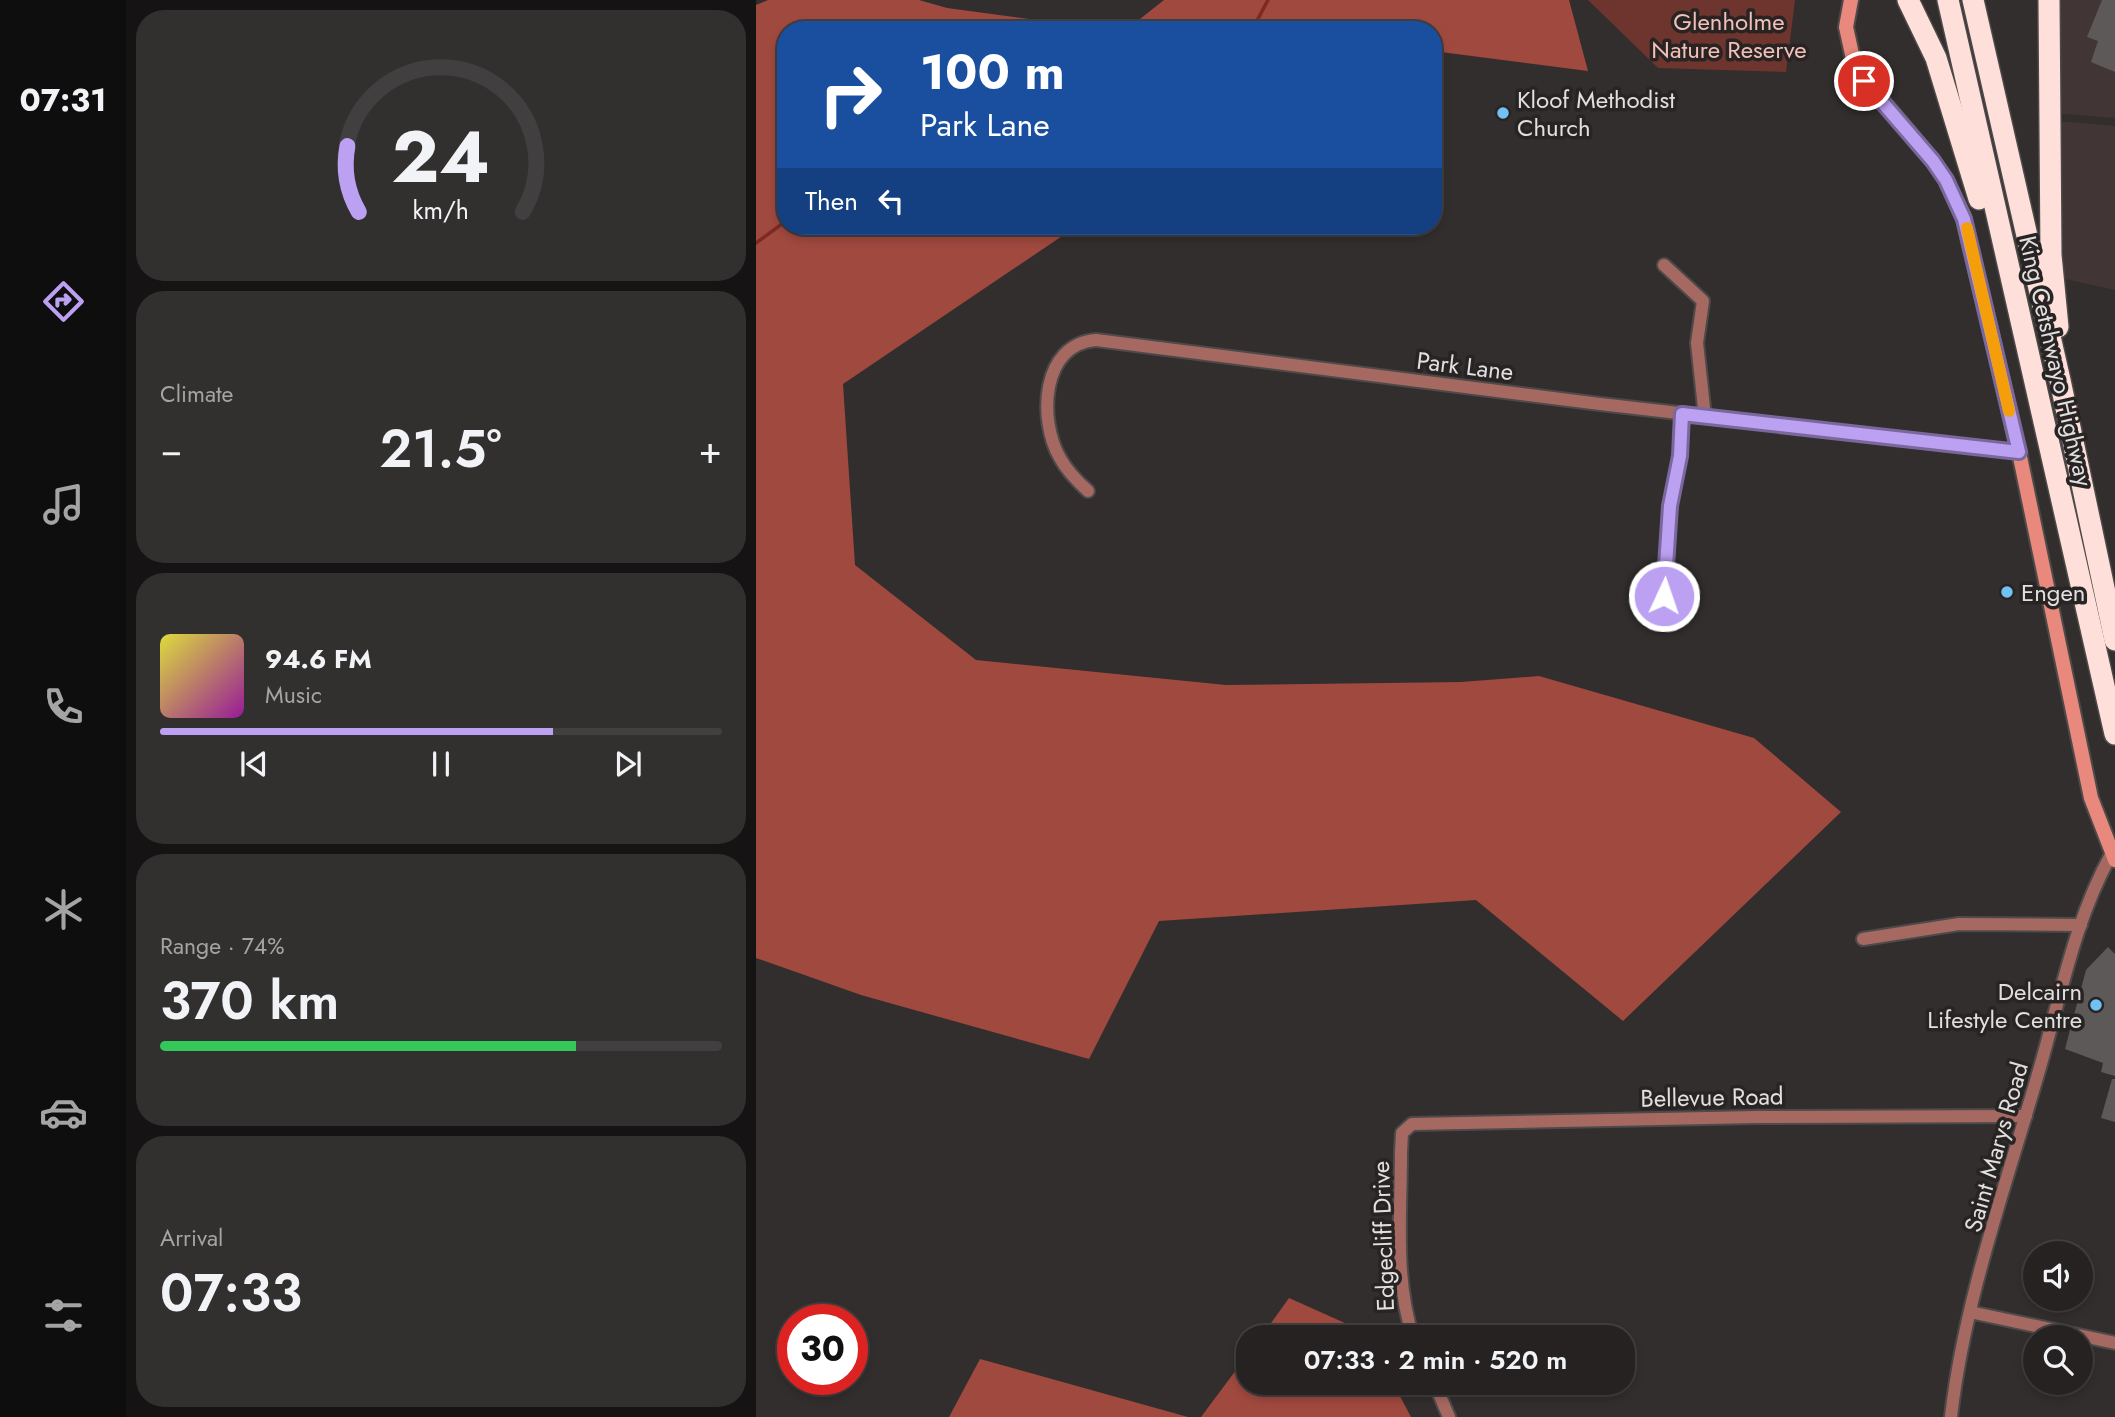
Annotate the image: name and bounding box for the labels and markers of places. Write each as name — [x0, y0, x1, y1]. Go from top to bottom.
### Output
pin — [1834, 51, 1894, 111]
place label: Kloof Methodist Church — [1517, 82, 1675, 145]
marker: Kloof Methodist Church — [1495, 105, 1511, 121]
place label: Engen — [2021, 575, 2085, 610]
marker: Engen — [1999, 584, 2015, 600]
place label: Delcairn Lifestyle Centre — [1927, 974, 2082, 1037]
marker: Delcairn Lifestyle Centre — [2088, 997, 2104, 1013]

